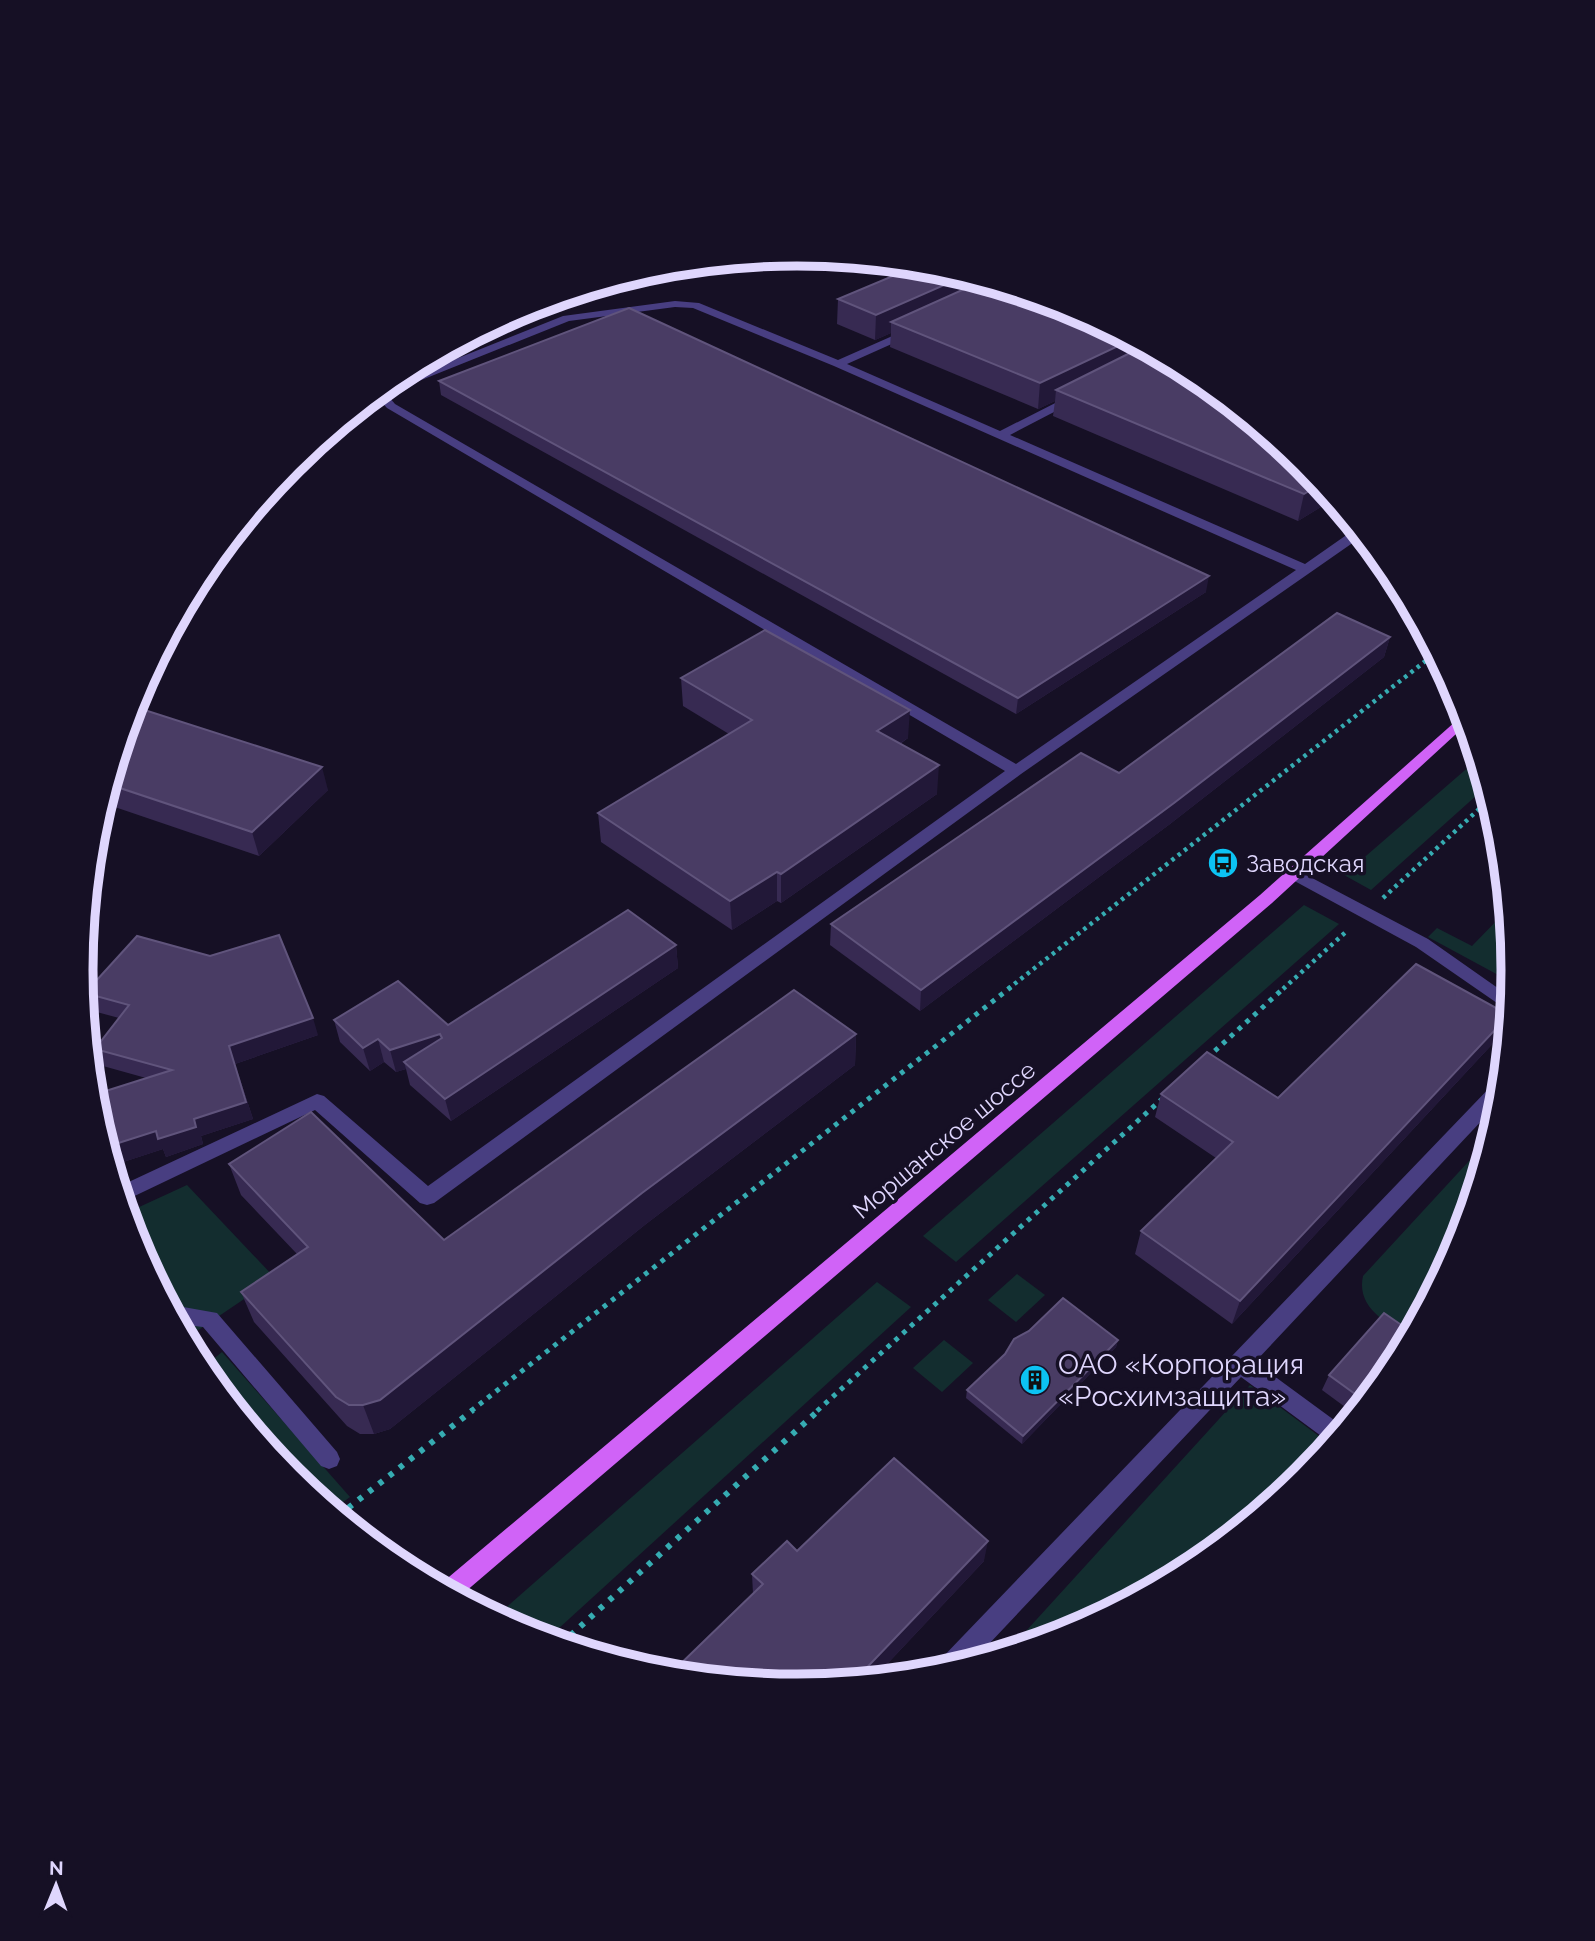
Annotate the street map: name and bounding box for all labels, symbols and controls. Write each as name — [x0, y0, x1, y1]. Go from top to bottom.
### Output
bus stop icon: Заводская — [1206, 846, 1240, 880]
place label: Заводская — [1246, 849, 1364, 878]
street label: Моршанское шоссе — [847, 1055, 1041, 1225]
place label: ОАО «Корпорация «Росхимзащита» — [1058, 1348, 1304, 1413]
building icon: ОАО «Корпорация «Росхимзащита» — [1018, 1363, 1052, 1397]
north arrow — [21, 1850, 91, 1920]
text: N — [49, 1857, 64, 1879]

